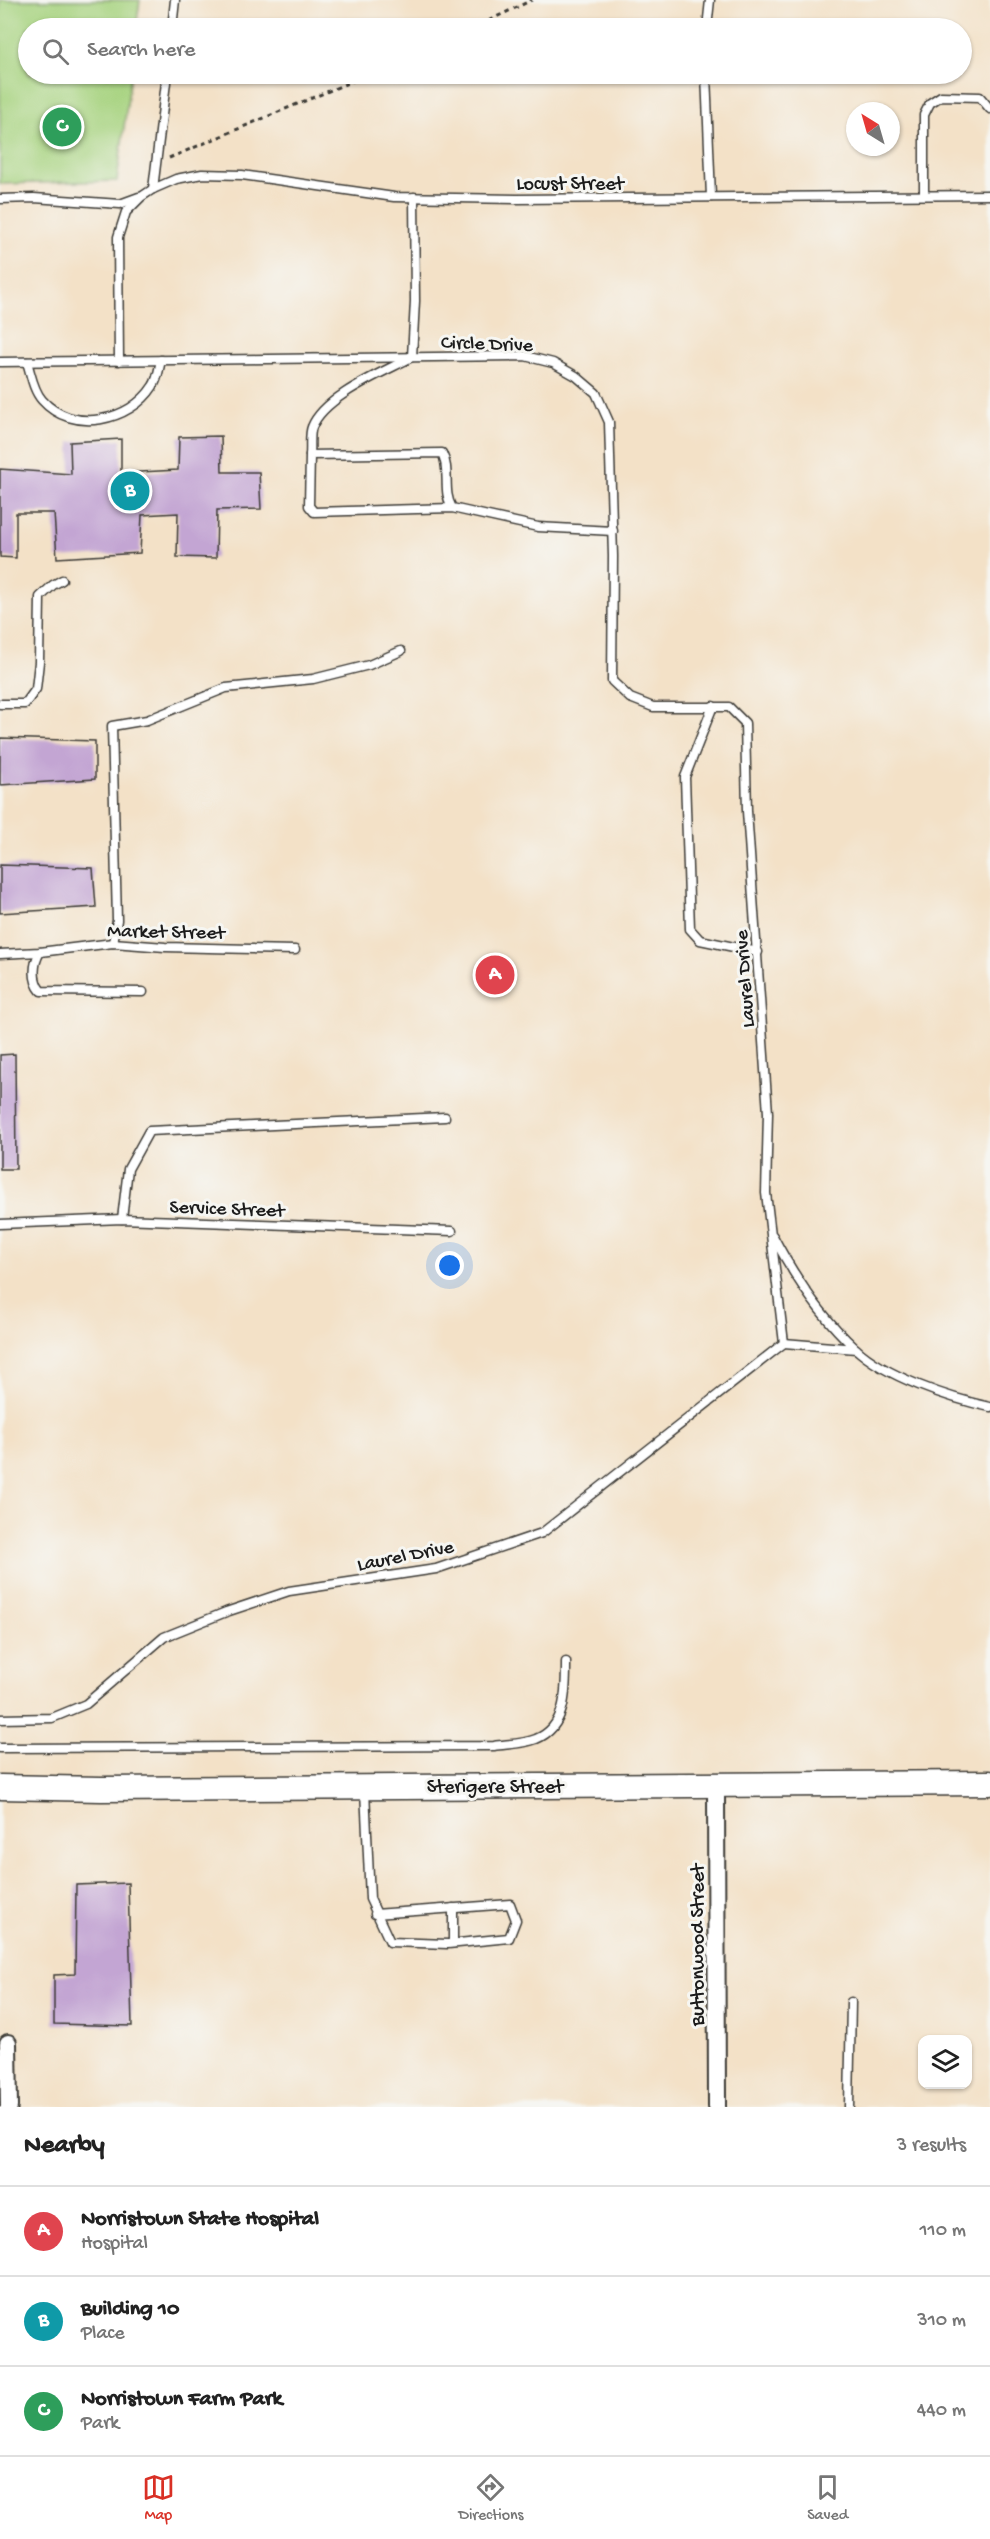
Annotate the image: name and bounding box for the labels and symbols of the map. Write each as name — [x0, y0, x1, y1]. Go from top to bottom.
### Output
north arrow — [846, 102, 900, 156]
pin: C — [42, 104, 82, 150]
street label: Locust Street — [516, 174, 626, 197]
street label: Circle Drive — [440, 332, 534, 359]
pin: B — [110, 468, 150, 514]
street label: Market Street — [107, 921, 227, 946]
street label: Laurel Drive — [732, 928, 761, 1028]
pin: A — [476, 952, 514, 998]
street label: Service Street — [169, 1197, 287, 1224]
your location — [435, 1251, 464, 1280]
street label: Laurel Drive — [355, 1537, 457, 1578]
street label: Sterigere Street — [427, 1777, 565, 1800]
street label: Buttonwood Street — [688, 1862, 711, 2027]

